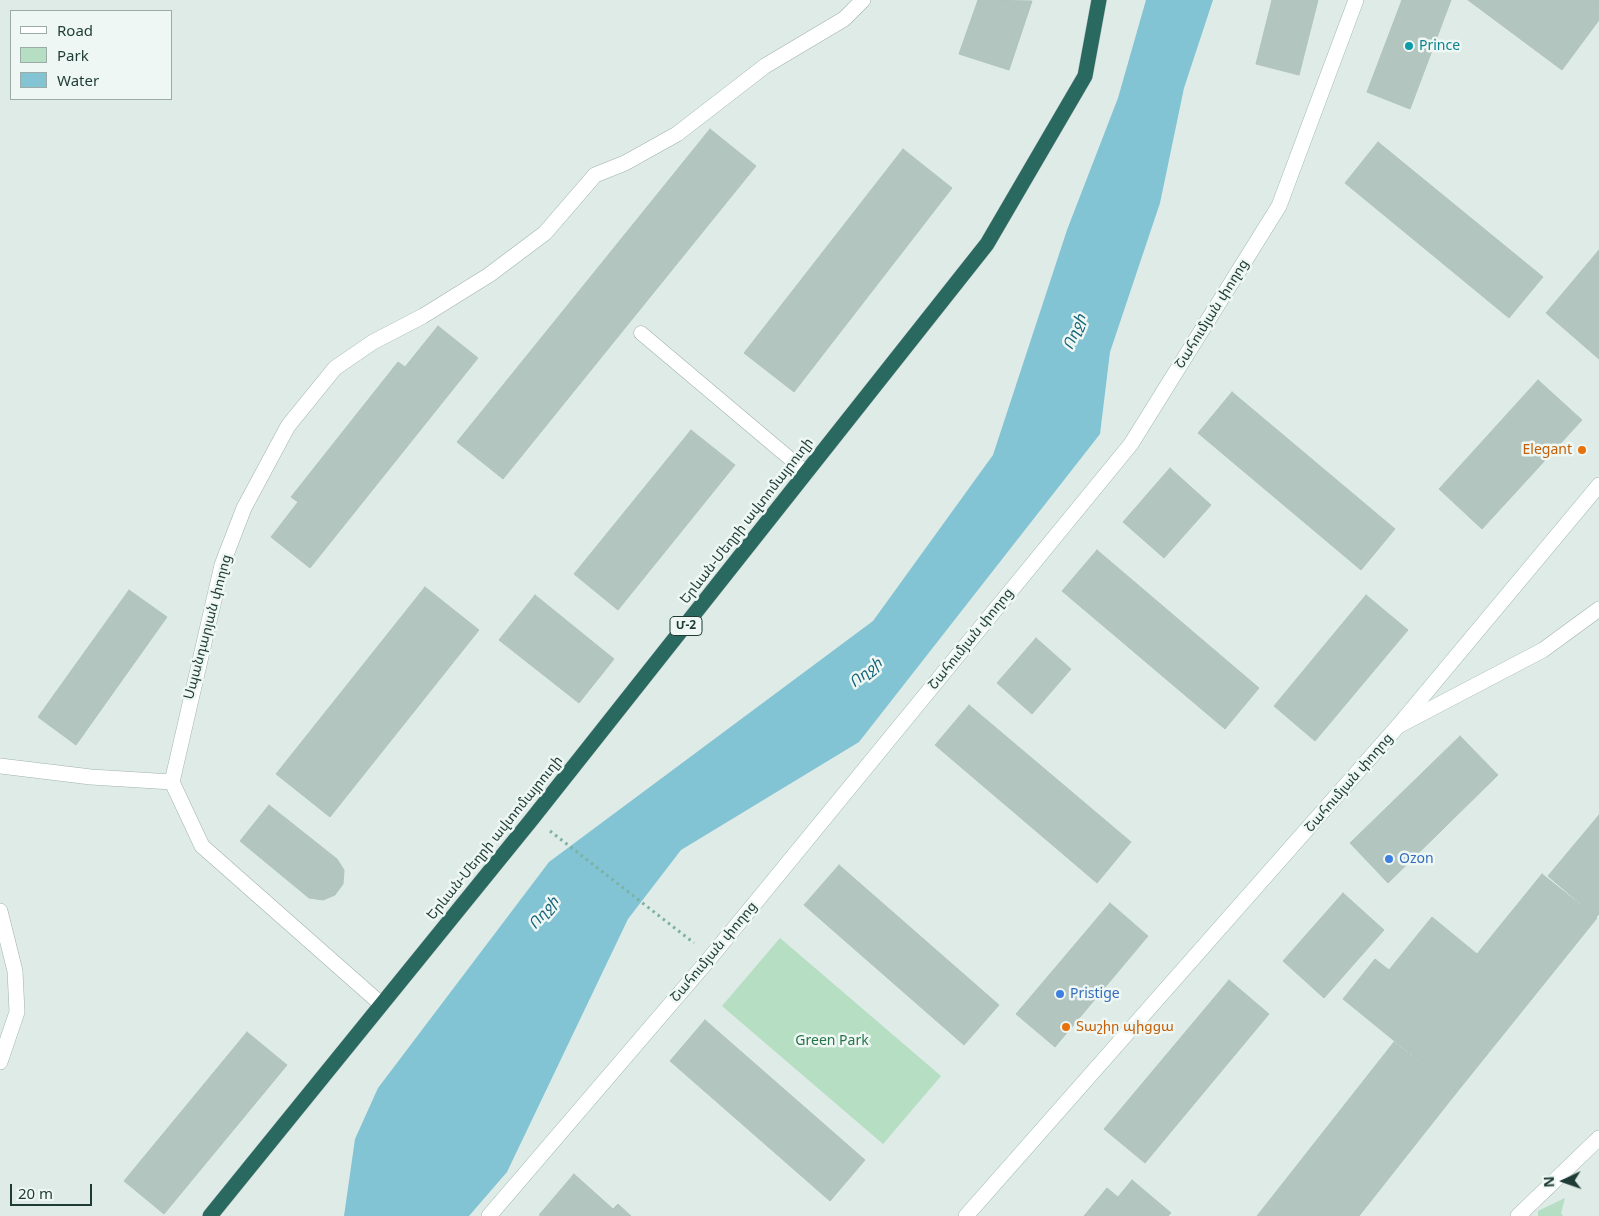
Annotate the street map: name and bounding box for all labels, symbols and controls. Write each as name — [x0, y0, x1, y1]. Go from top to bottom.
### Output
legend — [10, 10, 172, 100]
text: Road — [57, 20, 93, 40]
place label: Prince — [1419, 38, 1460, 54]
marker: Prince — [1403, 40, 1415, 52]
text: Park — [57, 45, 89, 65]
text: Water — [57, 70, 99, 90]
street label: Շահումյան փողոց — [1172, 256, 1252, 372]
water label: Ողջի — [1060, 311, 1090, 353]
street label: Երևան-Մեղրի ավտոմայրուղի — [677, 434, 817, 608]
place label: Elegant — [1523, 442, 1572, 458]
marker: Elegant — [1576, 444, 1588, 456]
street label: Սպանդարյան փողոց — [181, 553, 235, 701]
street label: Շահումյան փողոց — [925, 585, 1017, 693]
road number: Մ-2 — [670, 616, 702, 636]
water label: Ողջի — [846, 654, 886, 692]
street label: Շահումյան փողոց — [1301, 730, 1397, 836]
street label: Երևան-Մեղրի ավտոմայրուղի — [423, 752, 567, 924]
place label: Ozon — [1399, 851, 1434, 867]
marker: Ozon — [1383, 853, 1395, 865]
water label: Ողջի — [525, 893, 563, 933]
street label: Շահումյան փողոց — [667, 898, 761, 1006]
place label: Pristige — [1070, 986, 1120, 1002]
marker: Pristige — [1054, 988, 1066, 1000]
place label: Տաշիր պիցցա — [1076, 1019, 1174, 1035]
marker: Տաշիր պիցցա — [1060, 1021, 1072, 1033]
park label: Green Park — [795, 1033, 869, 1049]
north arrow — [1539, 1156, 1589, 1206]
scale bar — [12, 1174, 95, 1206]
text: N — [1539, 1176, 1558, 1188]
text: 20 m — [18, 1183, 53, 1203]

